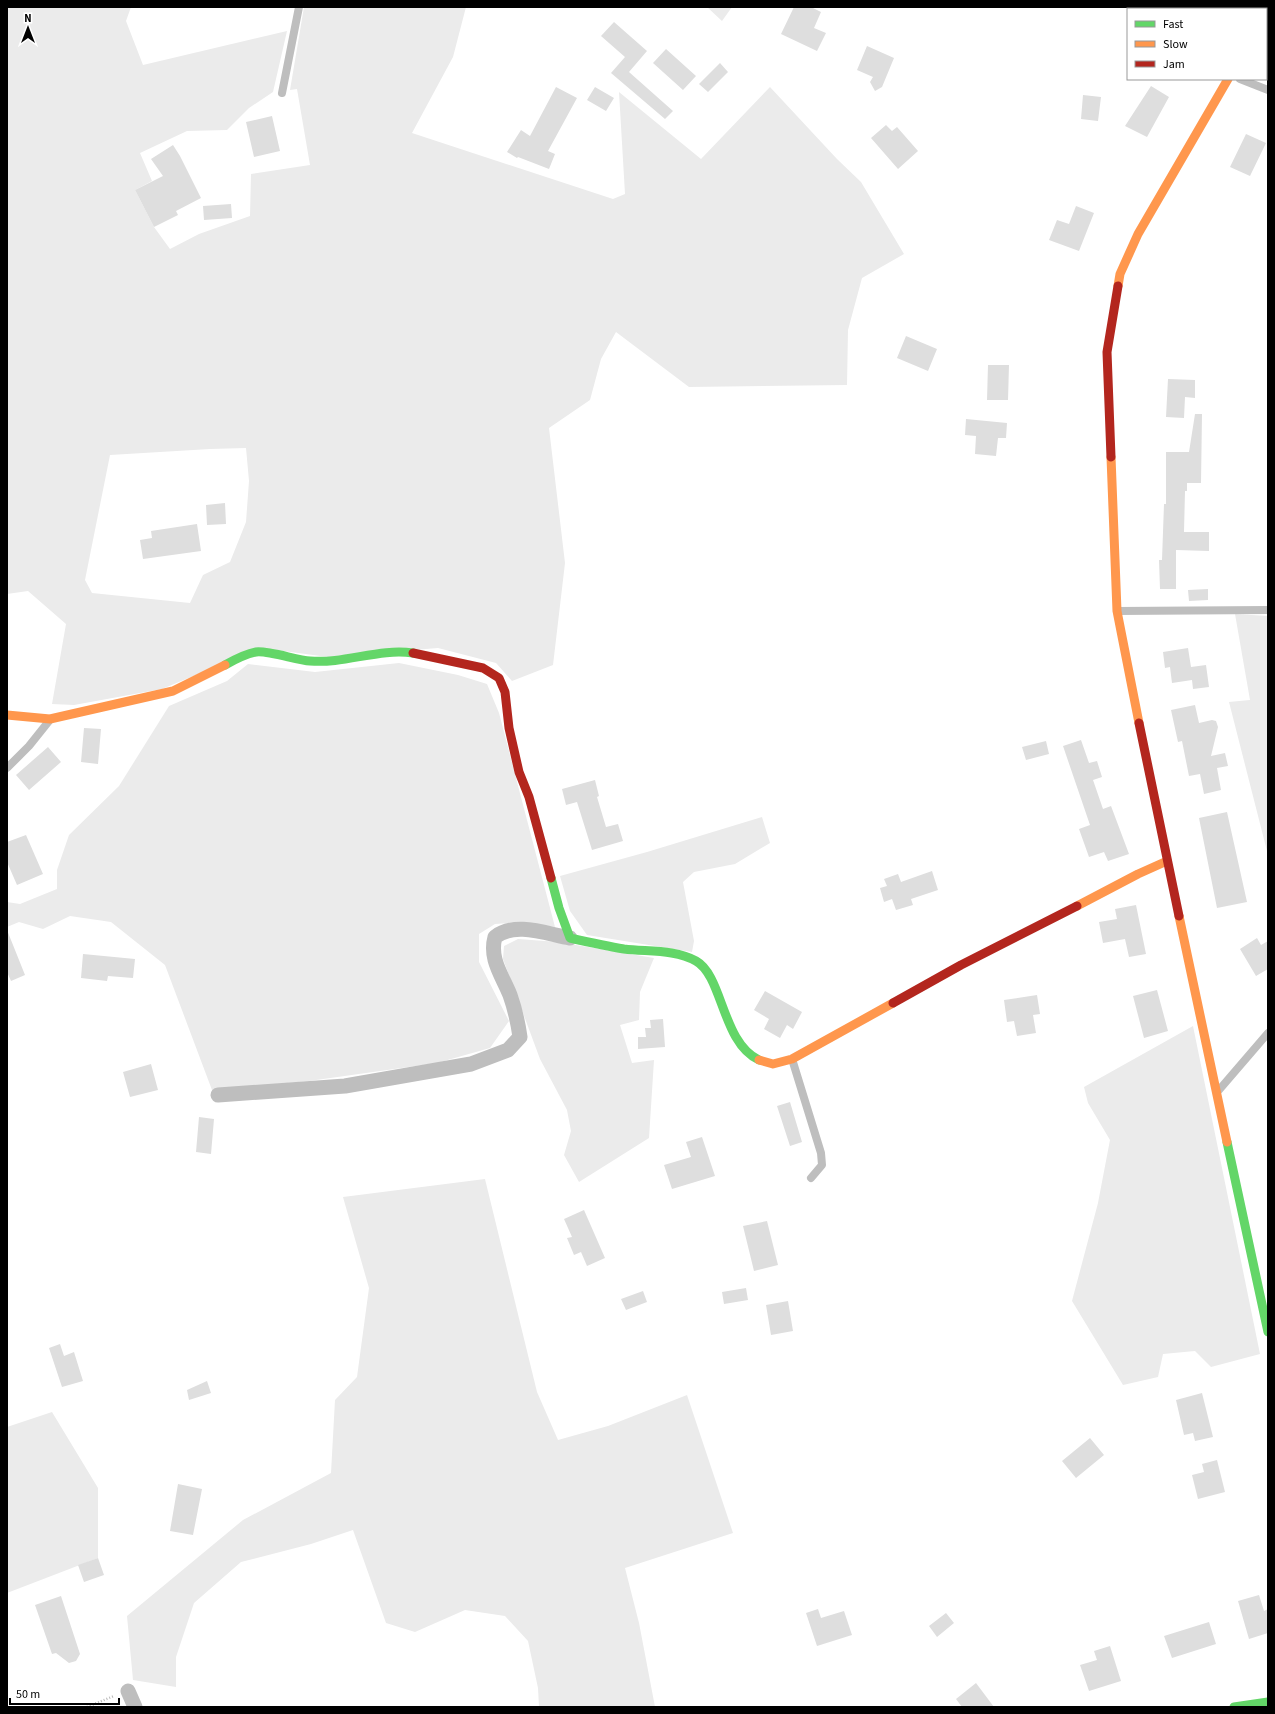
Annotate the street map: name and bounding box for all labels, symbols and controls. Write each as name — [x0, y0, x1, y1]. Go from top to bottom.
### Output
north arrow — [8, 8, 48, 48]
legend — [1127, 8, 1267, 80]
text: N — [24, 11, 32, 26]
text: Fast — [1163, 16, 1183, 33]
text: Slow — [1163, 36, 1188, 53]
text: Jam — [1163, 56, 1185, 73]
scale bar — [10, 1680, 119, 1706]
text: 50 m — [16, 1686, 40, 1703]

